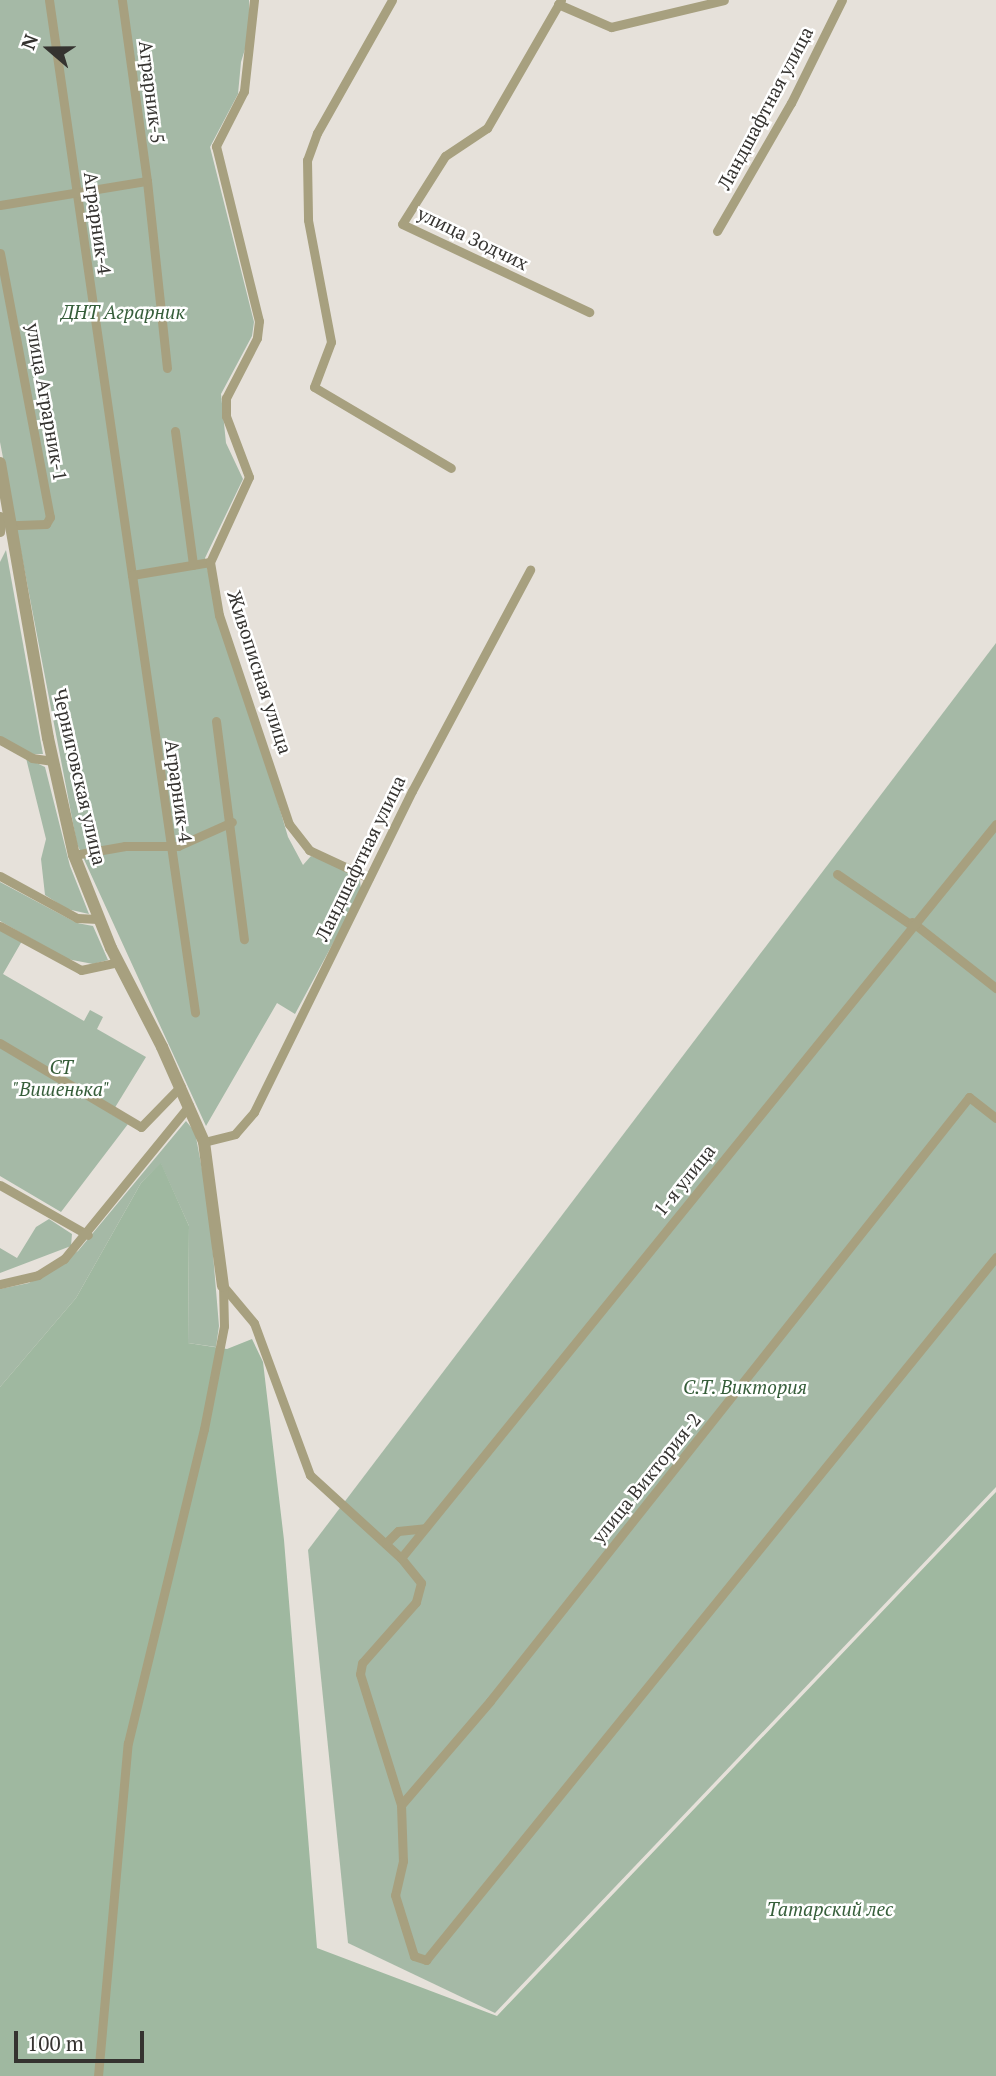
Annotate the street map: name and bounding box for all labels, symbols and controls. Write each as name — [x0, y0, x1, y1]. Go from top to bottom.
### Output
north arrow — [14, 14, 84, 84]
street label: Ландшафтная улица — [712, 23, 818, 193]
text: N — [15, 31, 43, 53]
street label: Аграрник-5 — [134, 39, 170, 145]
street label: Аграрник-4 — [80, 170, 116, 276]
street label: улица Зодчих — [414, 201, 532, 275]
park label: ДНТ Аграрник — [61, 301, 185, 323]
street label: улица Аграрник-1 — [22, 321, 72, 483]
street label: Живописная улица — [223, 587, 297, 757]
street label: Черниговская улица — [49, 687, 111, 867]
street label: Аграрник-4 — [161, 738, 197, 844]
street label: Ландшафтная улица — [310, 772, 410, 944]
park label: СТ "Вишенька" — [13, 1056, 109, 1100]
street label: 1-я улица — [648, 1140, 720, 1220]
park label: С.Т. Виктория — [683, 1376, 807, 1398]
street label: улица Виктория-2 — [587, 1408, 705, 1548]
park label: Татарский лес — [767, 1898, 893, 1920]
scale bar — [18, 2016, 147, 2060]
text: 100 m — [27, 2029, 84, 2057]

